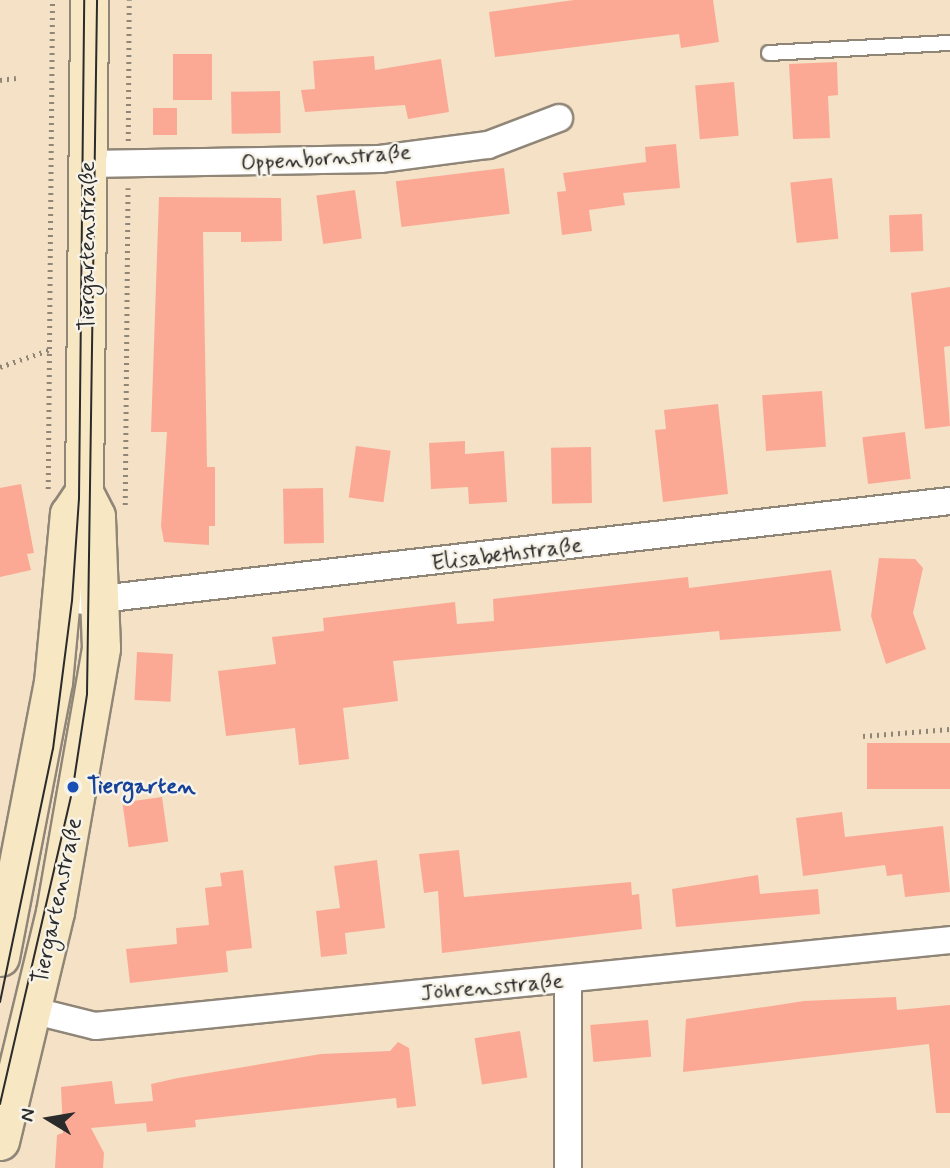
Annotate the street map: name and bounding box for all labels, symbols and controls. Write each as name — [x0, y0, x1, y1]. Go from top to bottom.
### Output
street label: Oppenbornstraße — [240, 139, 412, 179]
street label: Tiergartenstraße — [74, 161, 102, 331]
street label: Elisabethstraße — [430, 532, 584, 578]
place label: Tiergarten — [87, 773, 196, 801]
marker: Tiergarten — [65, 779, 81, 795]
street label: Tiergartenstraße — [27, 815, 89, 987]
street label: Jöhrensstraße — [419, 968, 565, 1008]
north arrow — [14, 1084, 84, 1154]
text: N — [14, 1106, 41, 1123]

